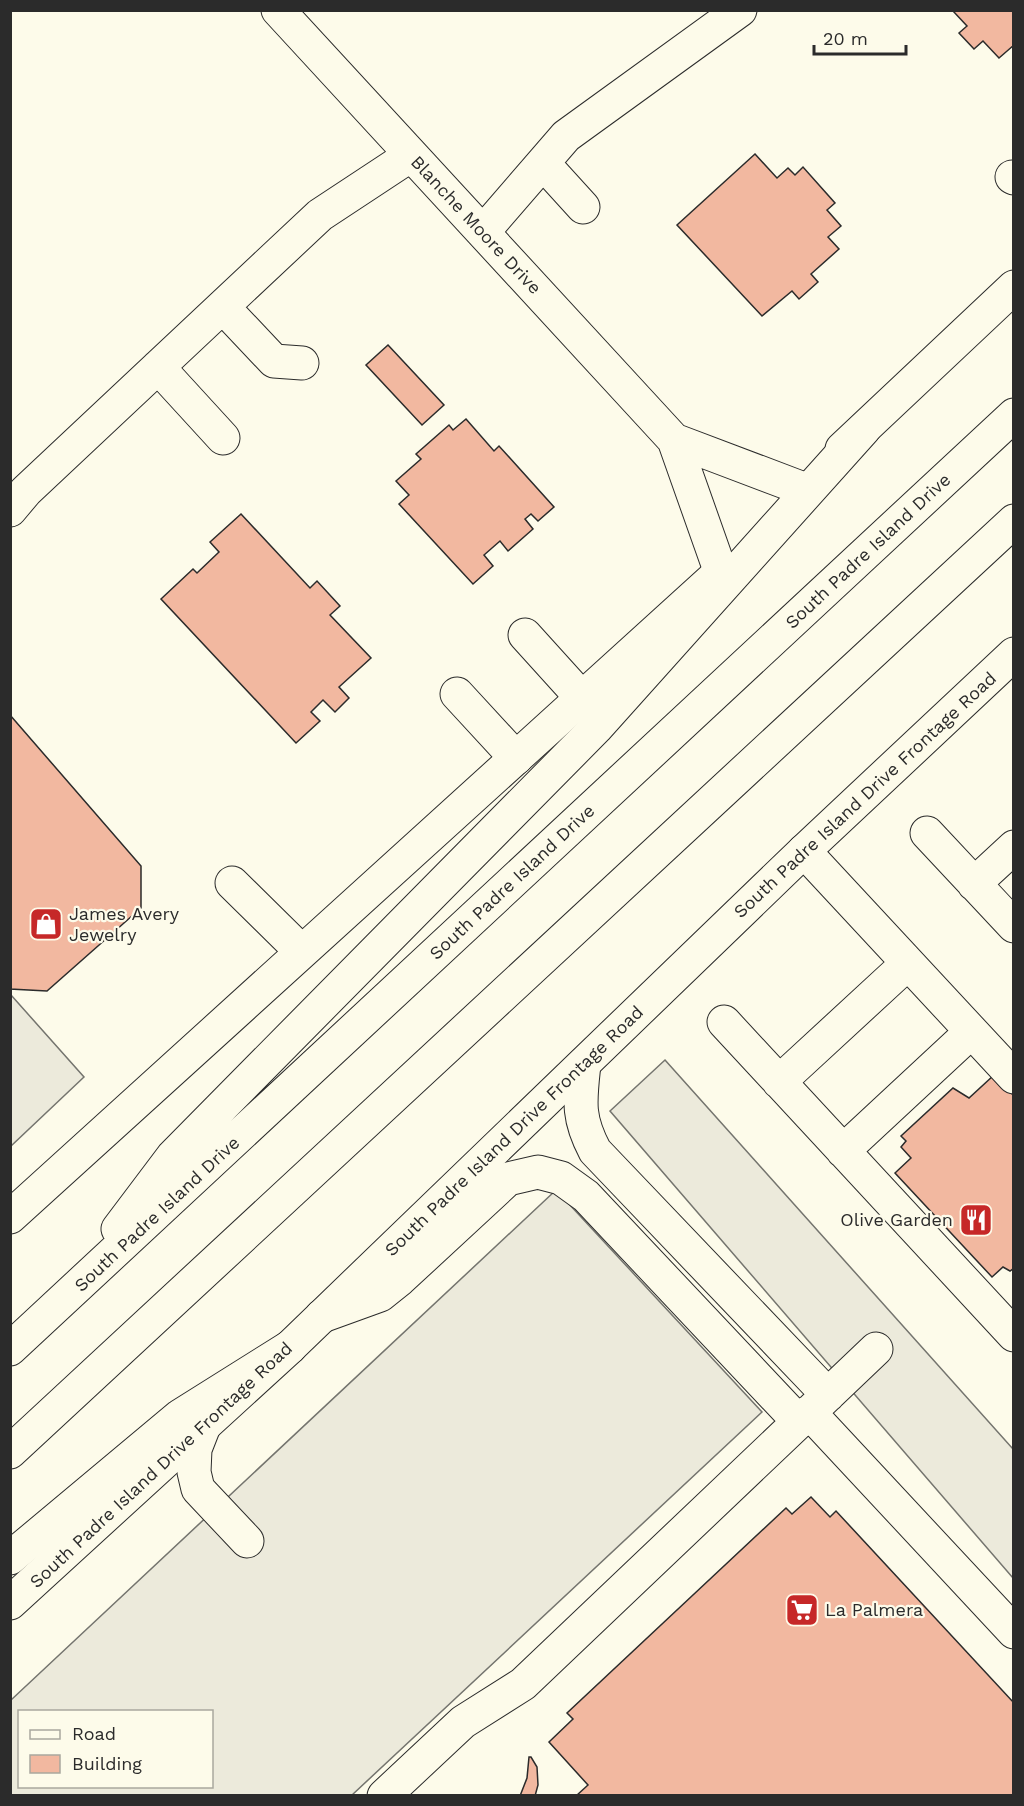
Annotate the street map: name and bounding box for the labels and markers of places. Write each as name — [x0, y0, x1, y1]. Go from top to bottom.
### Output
place label: James Avery Jewelry — [69, 903, 180, 945]
shop icon: James Avery Jewelry — [28, 906, 64, 942]
restaurant icon: Olive Garden — [958, 1202, 994, 1238]
place label: Olive Garden — [840, 1209, 953, 1230]
supermarket icon: La Palmera — [784, 1592, 820, 1628]
place label: La Palmera — [825, 1599, 923, 1620]

